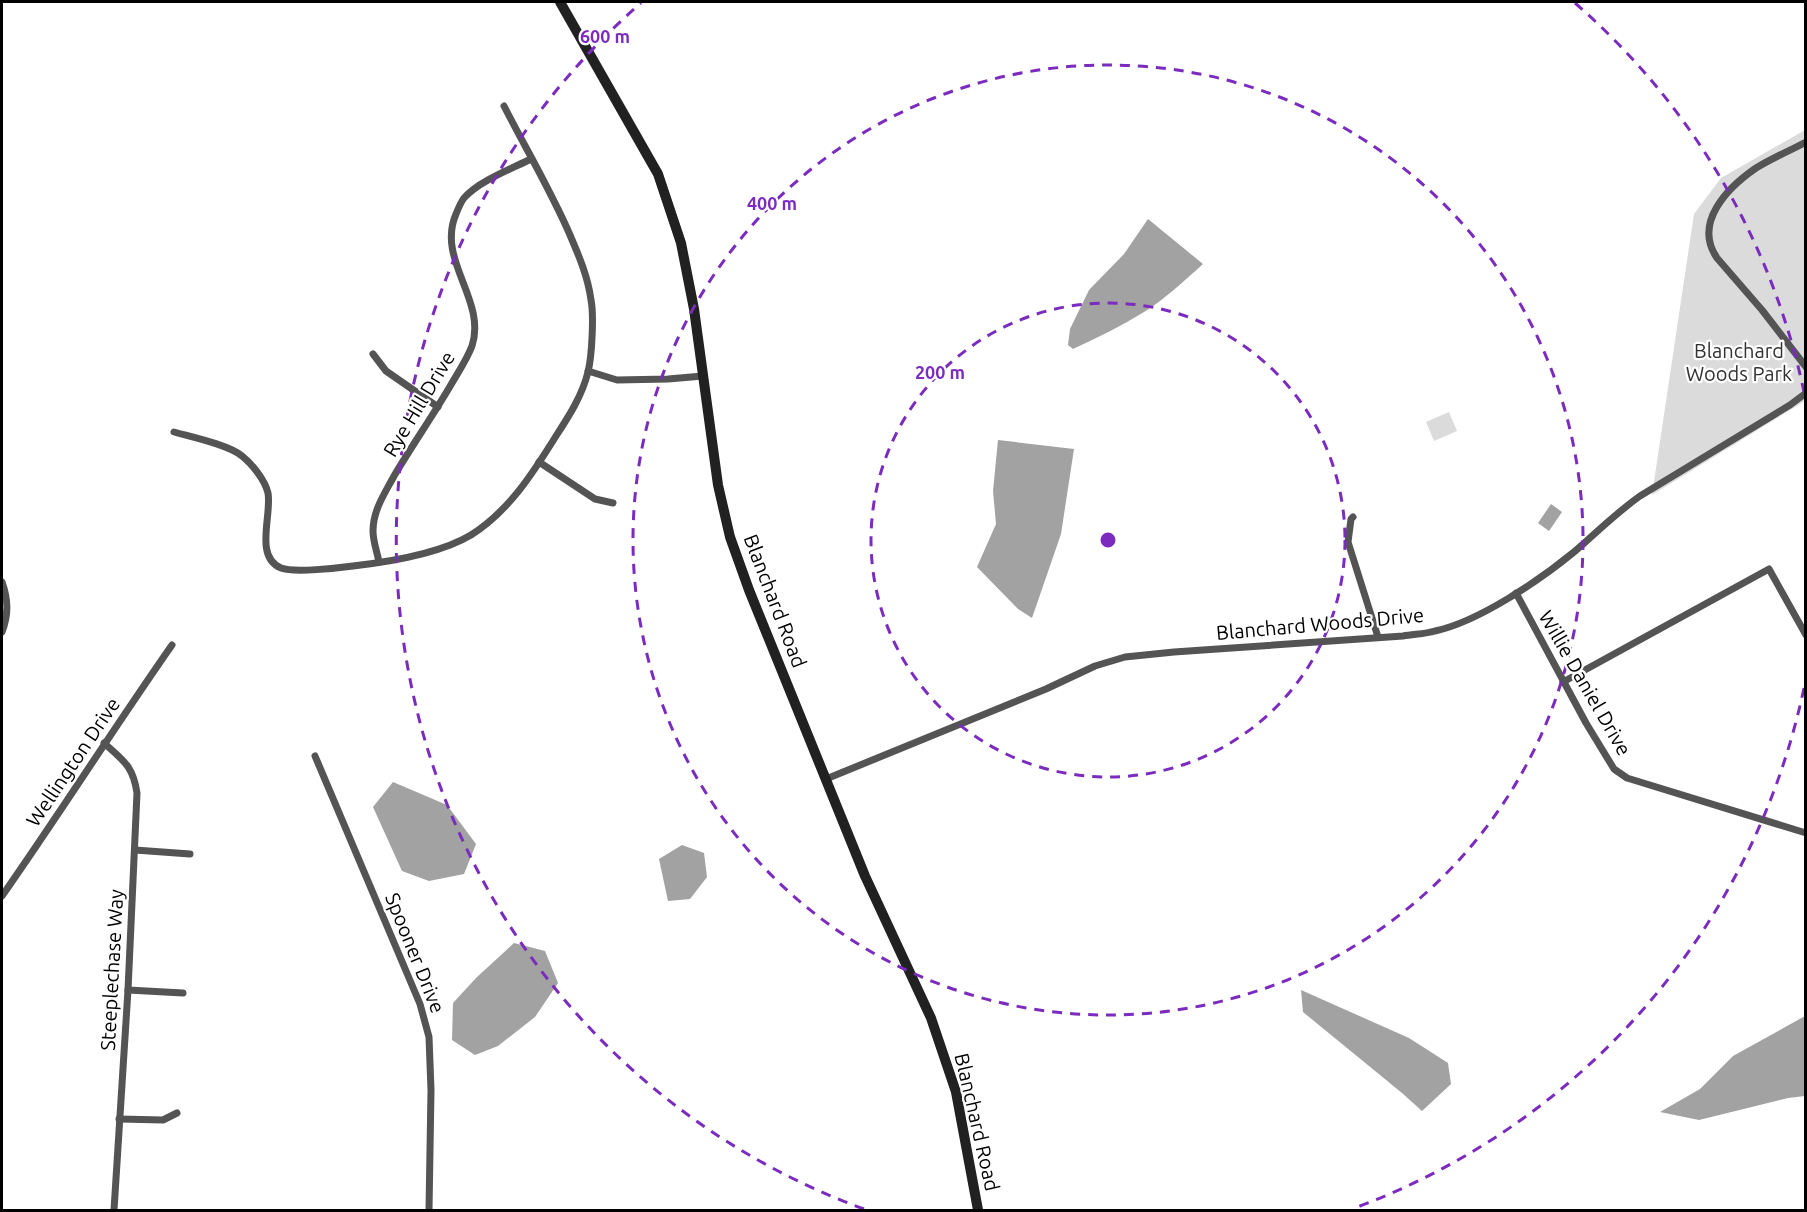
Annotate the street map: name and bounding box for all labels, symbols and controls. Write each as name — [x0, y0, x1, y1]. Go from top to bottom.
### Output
text: 600 m — [580, 26, 630, 46]
text: 400 m — [747, 193, 797, 213]
park label: Blanchard Woods Park — [1686, 339, 1792, 385]
street label: Rye Hill Drive — [378, 347, 459, 461]
text: 200 m — [915, 362, 965, 382]
centre of rings — [1098, 530, 1118, 550]
street label: Blanchard Road — [740, 531, 811, 671]
street label: Blanchard Woods Drive — [1215, 603, 1425, 644]
street label: Willie Daniel Drive — [1535, 606, 1636, 759]
street label: Wellington Drive — [21, 693, 124, 830]
street label: Steeplechase Way — [96, 888, 127, 1051]
street label: Spooner Drive — [381, 889, 450, 1016]
street label: Blanchard Road — [950, 1051, 1005, 1193]

